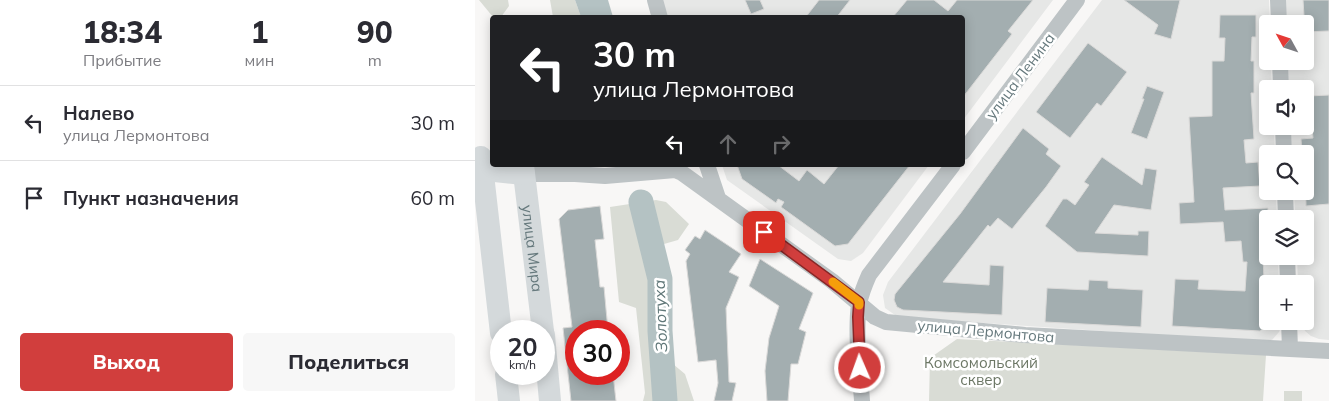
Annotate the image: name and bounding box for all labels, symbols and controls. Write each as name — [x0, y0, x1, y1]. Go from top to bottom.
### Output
text: 18:34 — [82, 13, 162, 51]
text: 1 — [250, 13, 268, 51]
text: 90 — [357, 13, 393, 51]
north arrow — [1259, 15, 1314, 70]
map controls — [1259, 15, 1314, 330]
street label: улица Ленина — [981, 29, 1059, 123]
text: 30 m — [593, 32, 676, 76]
icon: left — [510, 35, 575, 100]
text: Прибытие — [83, 50, 161, 70]
text: мин — [244, 50, 274, 70]
text: m — [368, 50, 382, 70]
text: улица Лермонтова — [593, 75, 794, 103]
button: sound — [1259, 80, 1314, 135]
text: Налево — [63, 101, 135, 125]
icon: left — [20, 109, 48, 137]
text: 30 m — [411, 111, 455, 135]
text: улица Лермонтова — [63, 125, 209, 145]
icon: left — [661, 130, 689, 158]
icon: ahead — [714, 130, 742, 158]
icon: right — [767, 130, 795, 158]
button: search — [1259, 145, 1314, 200]
icon: arrive — [20, 184, 48, 212]
text: Пункт назначения — [63, 186, 239, 210]
text: 60 m — [411, 186, 455, 210]
street label: улица Мира — [518, 204, 548, 293]
button: layers — [1259, 210, 1314, 265]
pin — [743, 211, 785, 253]
icon: arrive — [750, 218, 778, 246]
button: + — [1259, 275, 1314, 330]
water label: Золотуха — [649, 279, 671, 353]
street label: улица Лермонтова — [917, 316, 1055, 346]
speed limit sign: 30 — [565, 320, 630, 385]
text: 20 — [507, 331, 538, 362]
button: Выход — [20, 333, 233, 391]
button: Поделиться — [243, 333, 455, 391]
position arrow — [833, 341, 885, 393]
park label: Комсомольский сквер — [924, 353, 1038, 389]
text: km/h — [509, 357, 536, 372]

